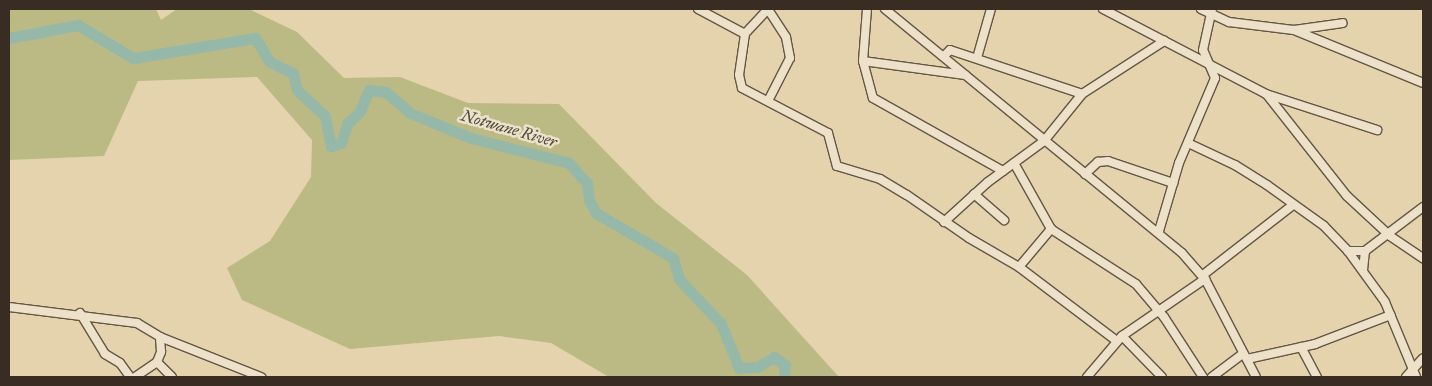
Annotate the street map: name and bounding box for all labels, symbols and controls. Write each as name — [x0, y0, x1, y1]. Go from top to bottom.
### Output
water label: Notwane River — [459, 106, 559, 152]

